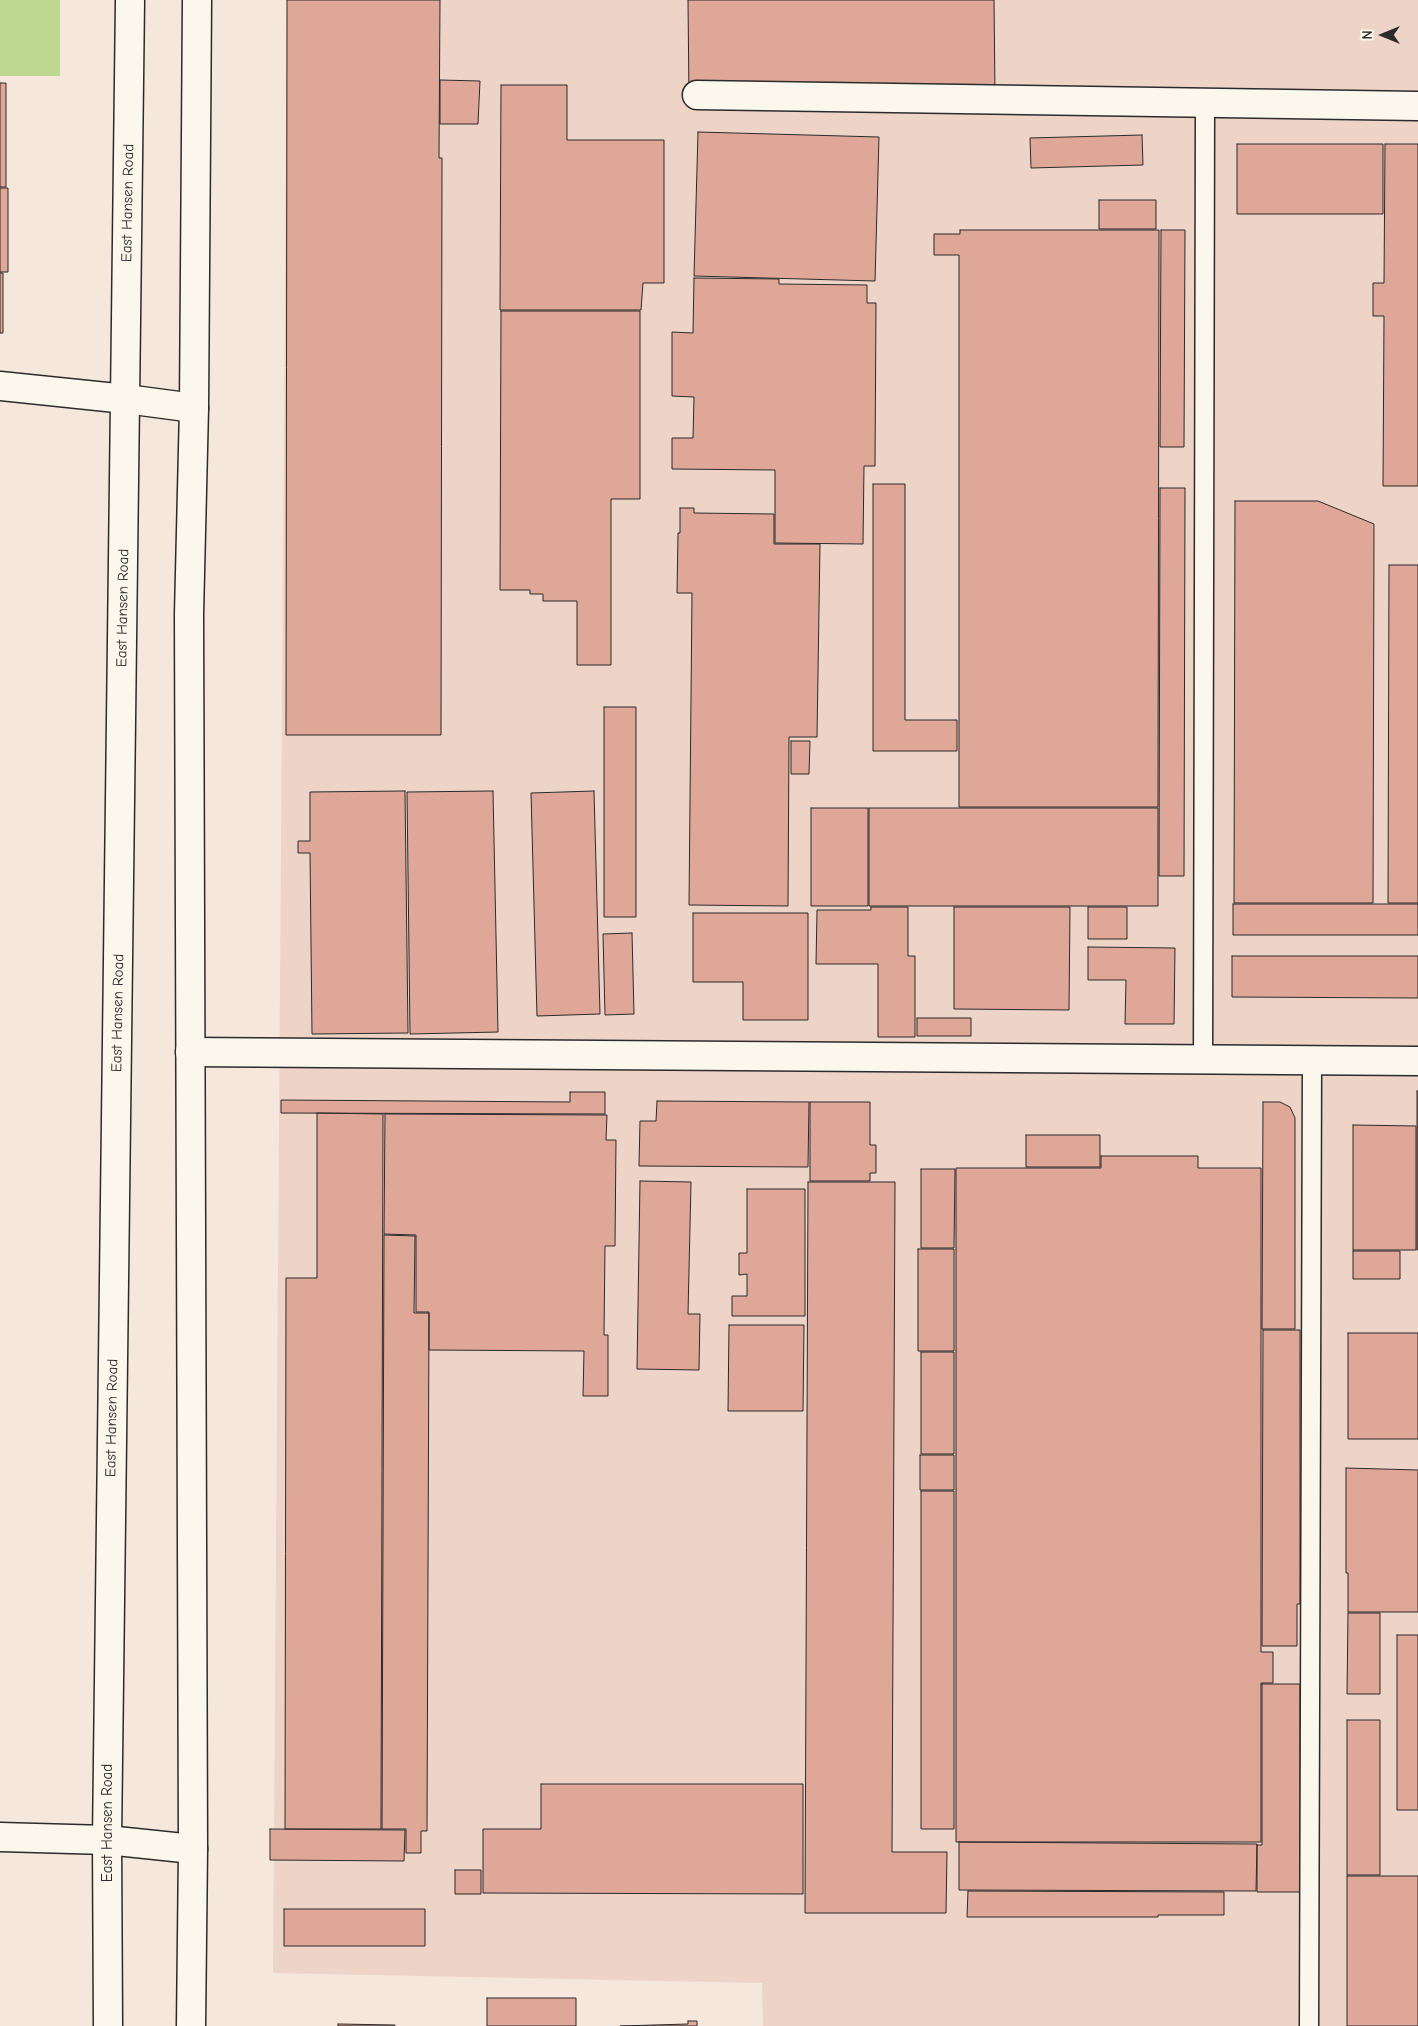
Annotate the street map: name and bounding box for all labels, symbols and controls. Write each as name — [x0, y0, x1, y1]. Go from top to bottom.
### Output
north arrow — [1358, 10, 1408, 60]
text: N — [1359, 30, 1376, 40]
street label: East Hansen Road — [118, 144, 138, 262]
street label: East Hansen Road — [113, 549, 133, 667]
street label: East Hansen Road — [108, 954, 128, 1072]
street label: East Hansen Road — [102, 1359, 122, 1477]
street label: East Hansen Road — [99, 1764, 117, 1882]

